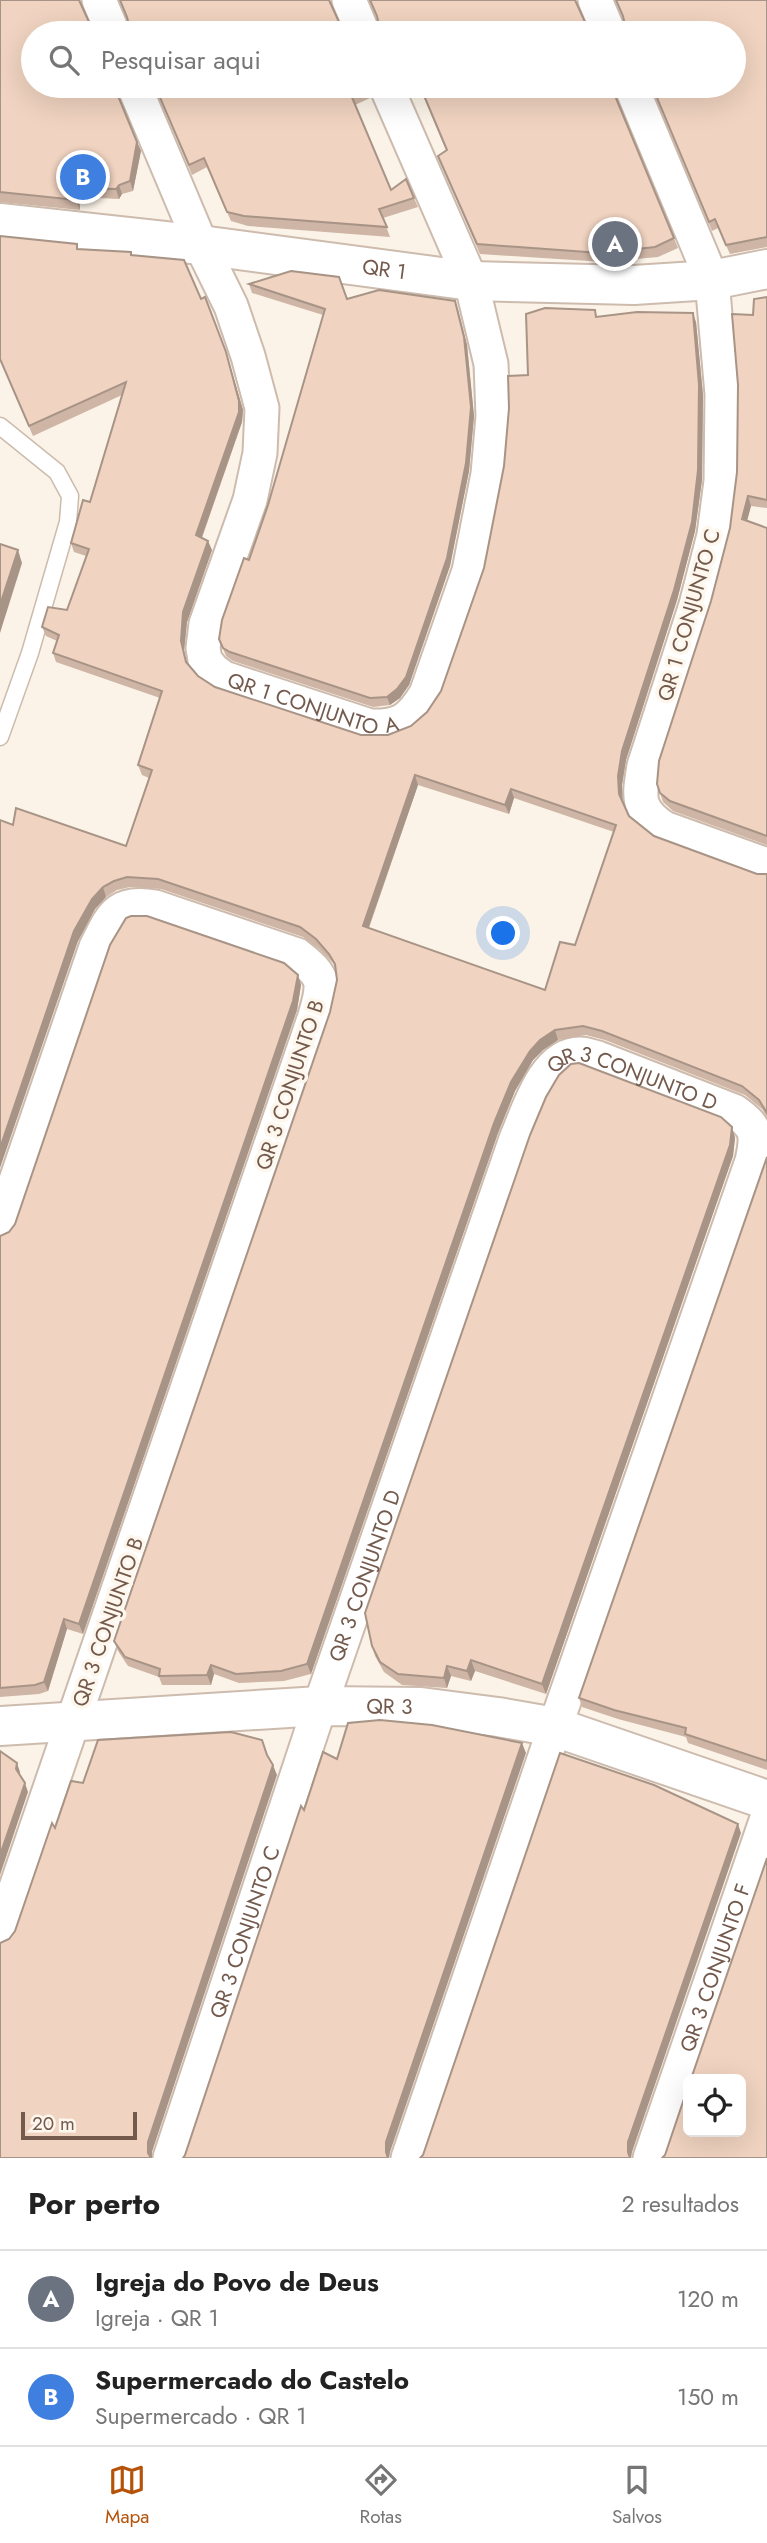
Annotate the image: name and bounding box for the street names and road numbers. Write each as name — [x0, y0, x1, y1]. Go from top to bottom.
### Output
street label: QR 1 — [360, 252, 408, 287]
street label: QR 1 CONJUNTO C — [650, 525, 728, 705]
street label: QR 1 CONJUNTO A — [224, 665, 402, 741]
street label: QR 3 CONJUNTO B — [248, 996, 332, 1174]
street label: QR 3 CONJUNTO D — [540, 1039, 722, 1118]
street label: QR 3 CONJUNTO D — [321, 1486, 409, 1666]
street label: QR 3 CONJUNTO B — [65, 1533, 151, 1711]
street label: QR 3 — [366, 1691, 413, 1722]
street label: QR 3 CONJUNTO C — [202, 1842, 288, 2022]
street label: QR 3 CONJUNTO F — [673, 1880, 758, 2056]

